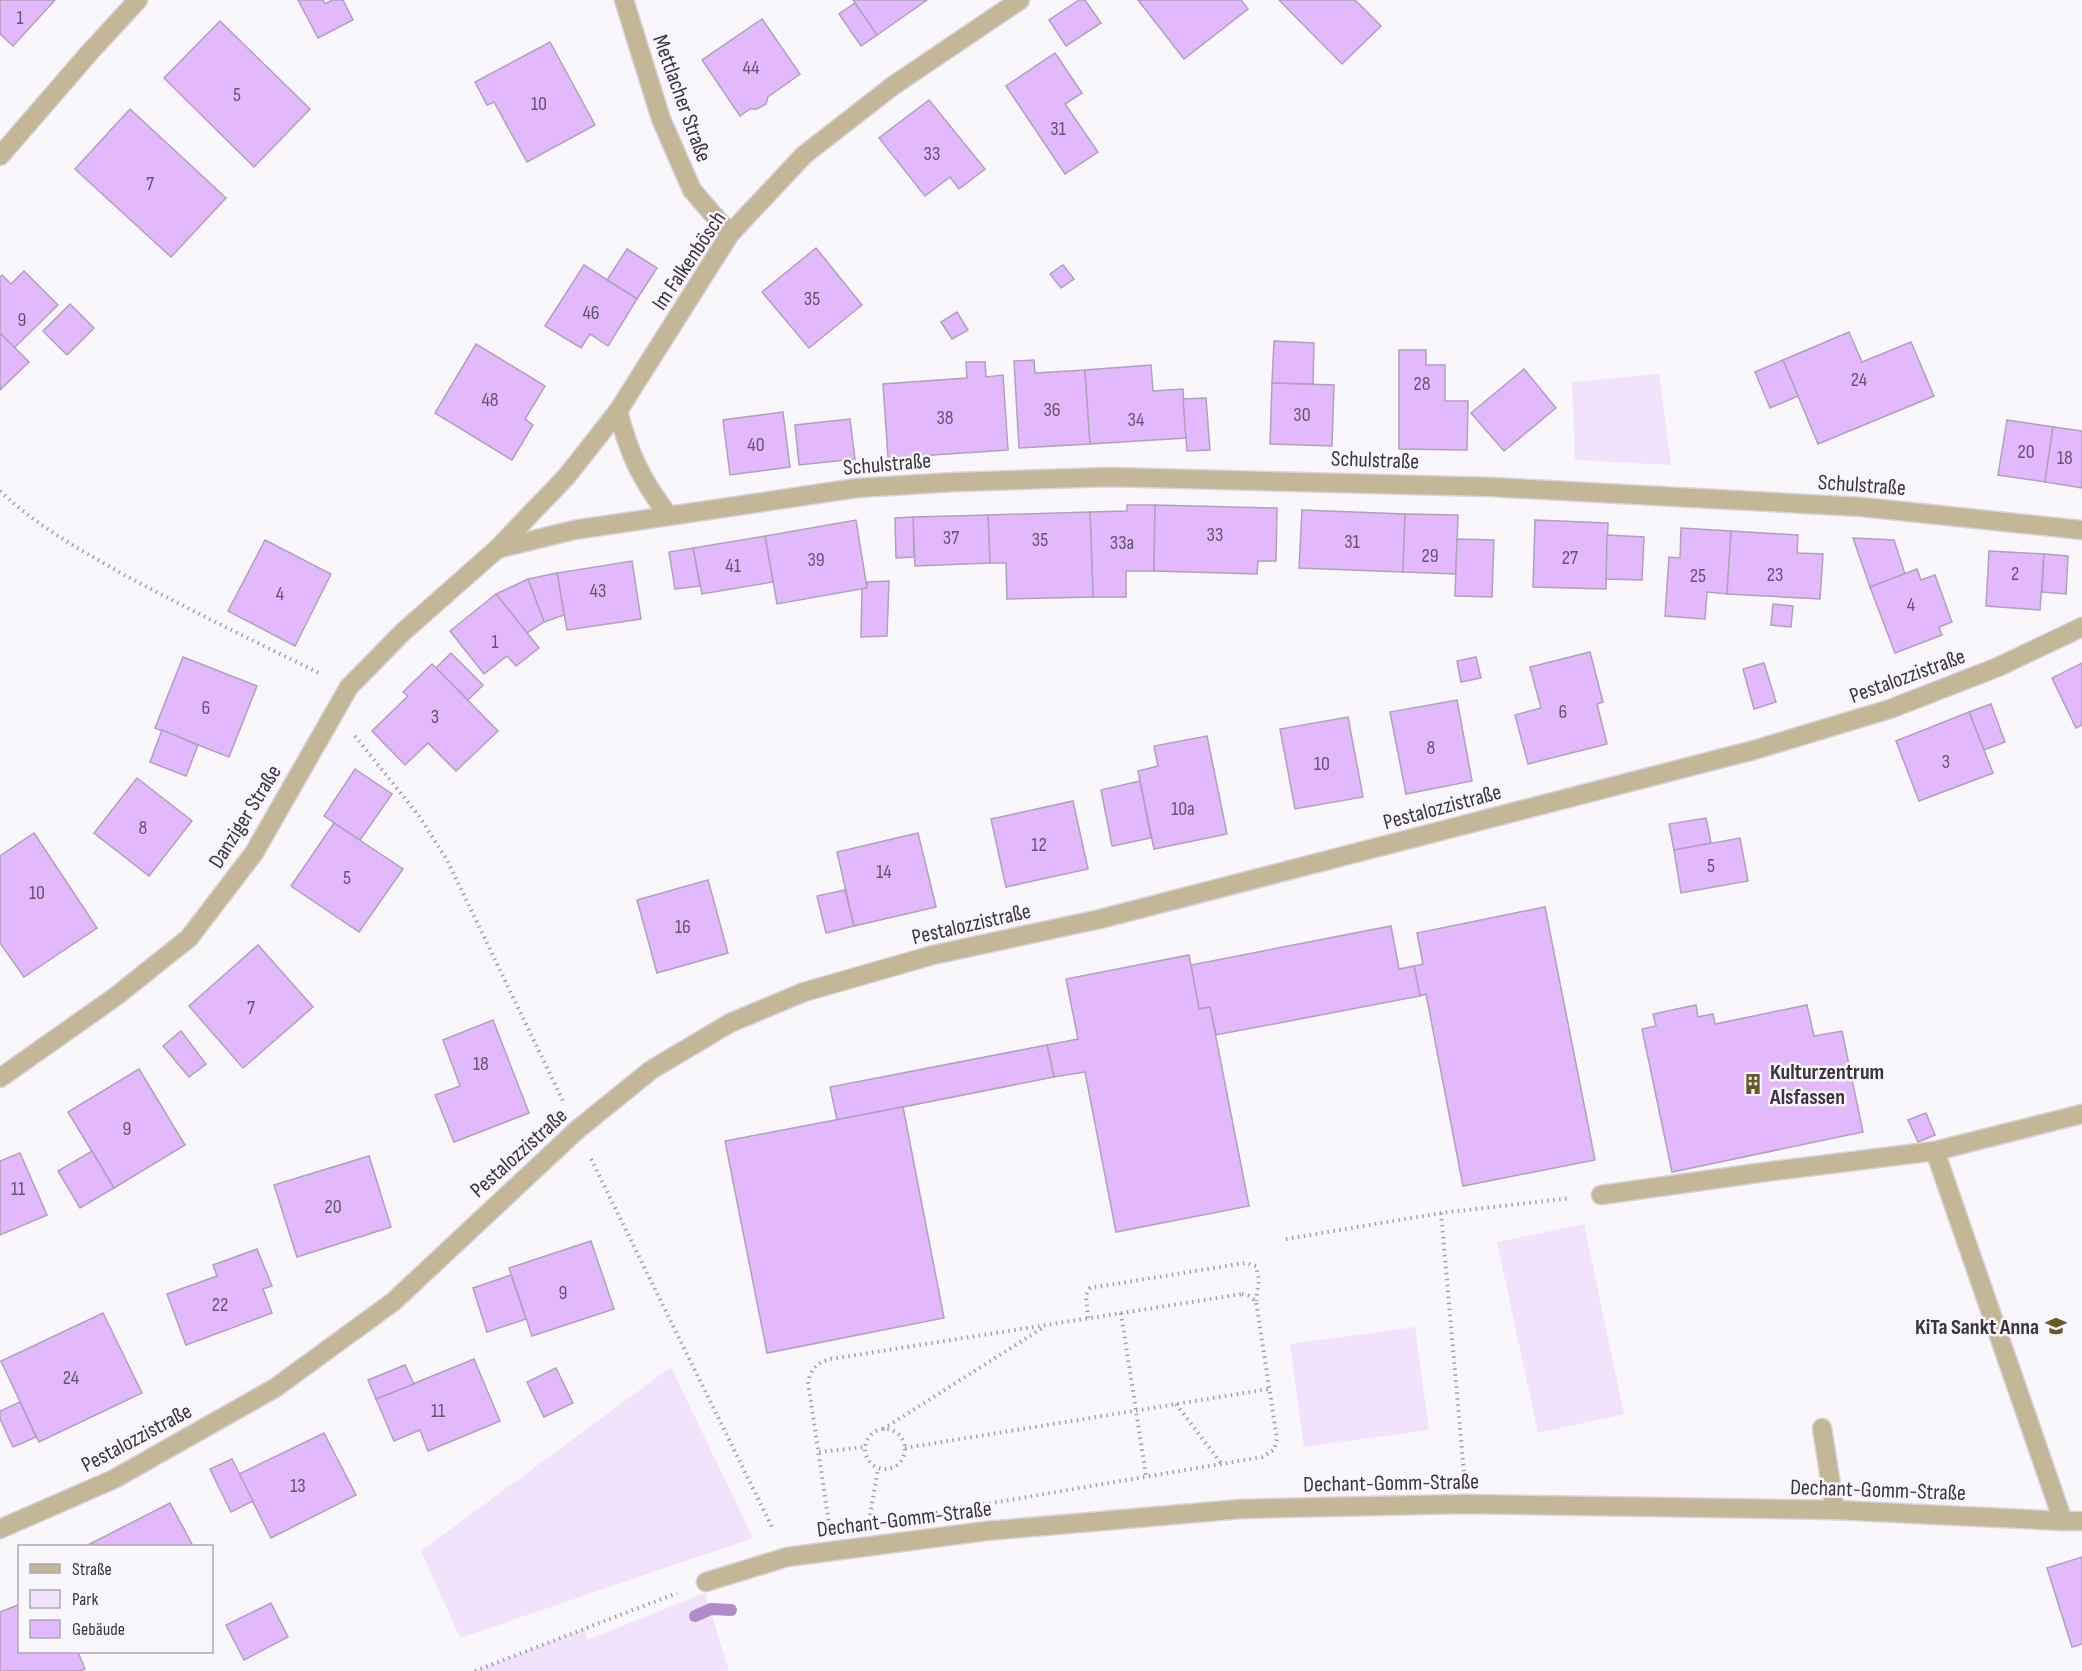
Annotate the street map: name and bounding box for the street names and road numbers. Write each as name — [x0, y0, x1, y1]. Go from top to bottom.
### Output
street label: Mettlacher Straße — [646, 31, 717, 166]
street label: Im Falkenbösch — [646, 206, 732, 315]
street label: Schulstraße — [1330, 445, 1419, 476]
street label: Schulstraße — [842, 447, 932, 482]
street label: Schulstraße — [1817, 469, 1907, 502]
street label: Pestalozzistraße — [1846, 643, 1969, 710]
street label: Danziger Straße — [203, 760, 288, 873]
street label: Pestalozzistraße — [1380, 779, 1504, 836]
street label: Pestalozzistraße — [909, 898, 1033, 951]
street label: Pestalozzistraße — [465, 1103, 573, 1204]
street label: Pestalozzistraße — [77, 1398, 197, 1479]
street label: Dechant-Gomm-Straße — [1303, 1468, 1479, 1499]
street label: Dechant-Gomm-Straße — [1790, 1474, 1966, 1507]
street label: Dechant-Gomm-Straße — [815, 1495, 993, 1544]

